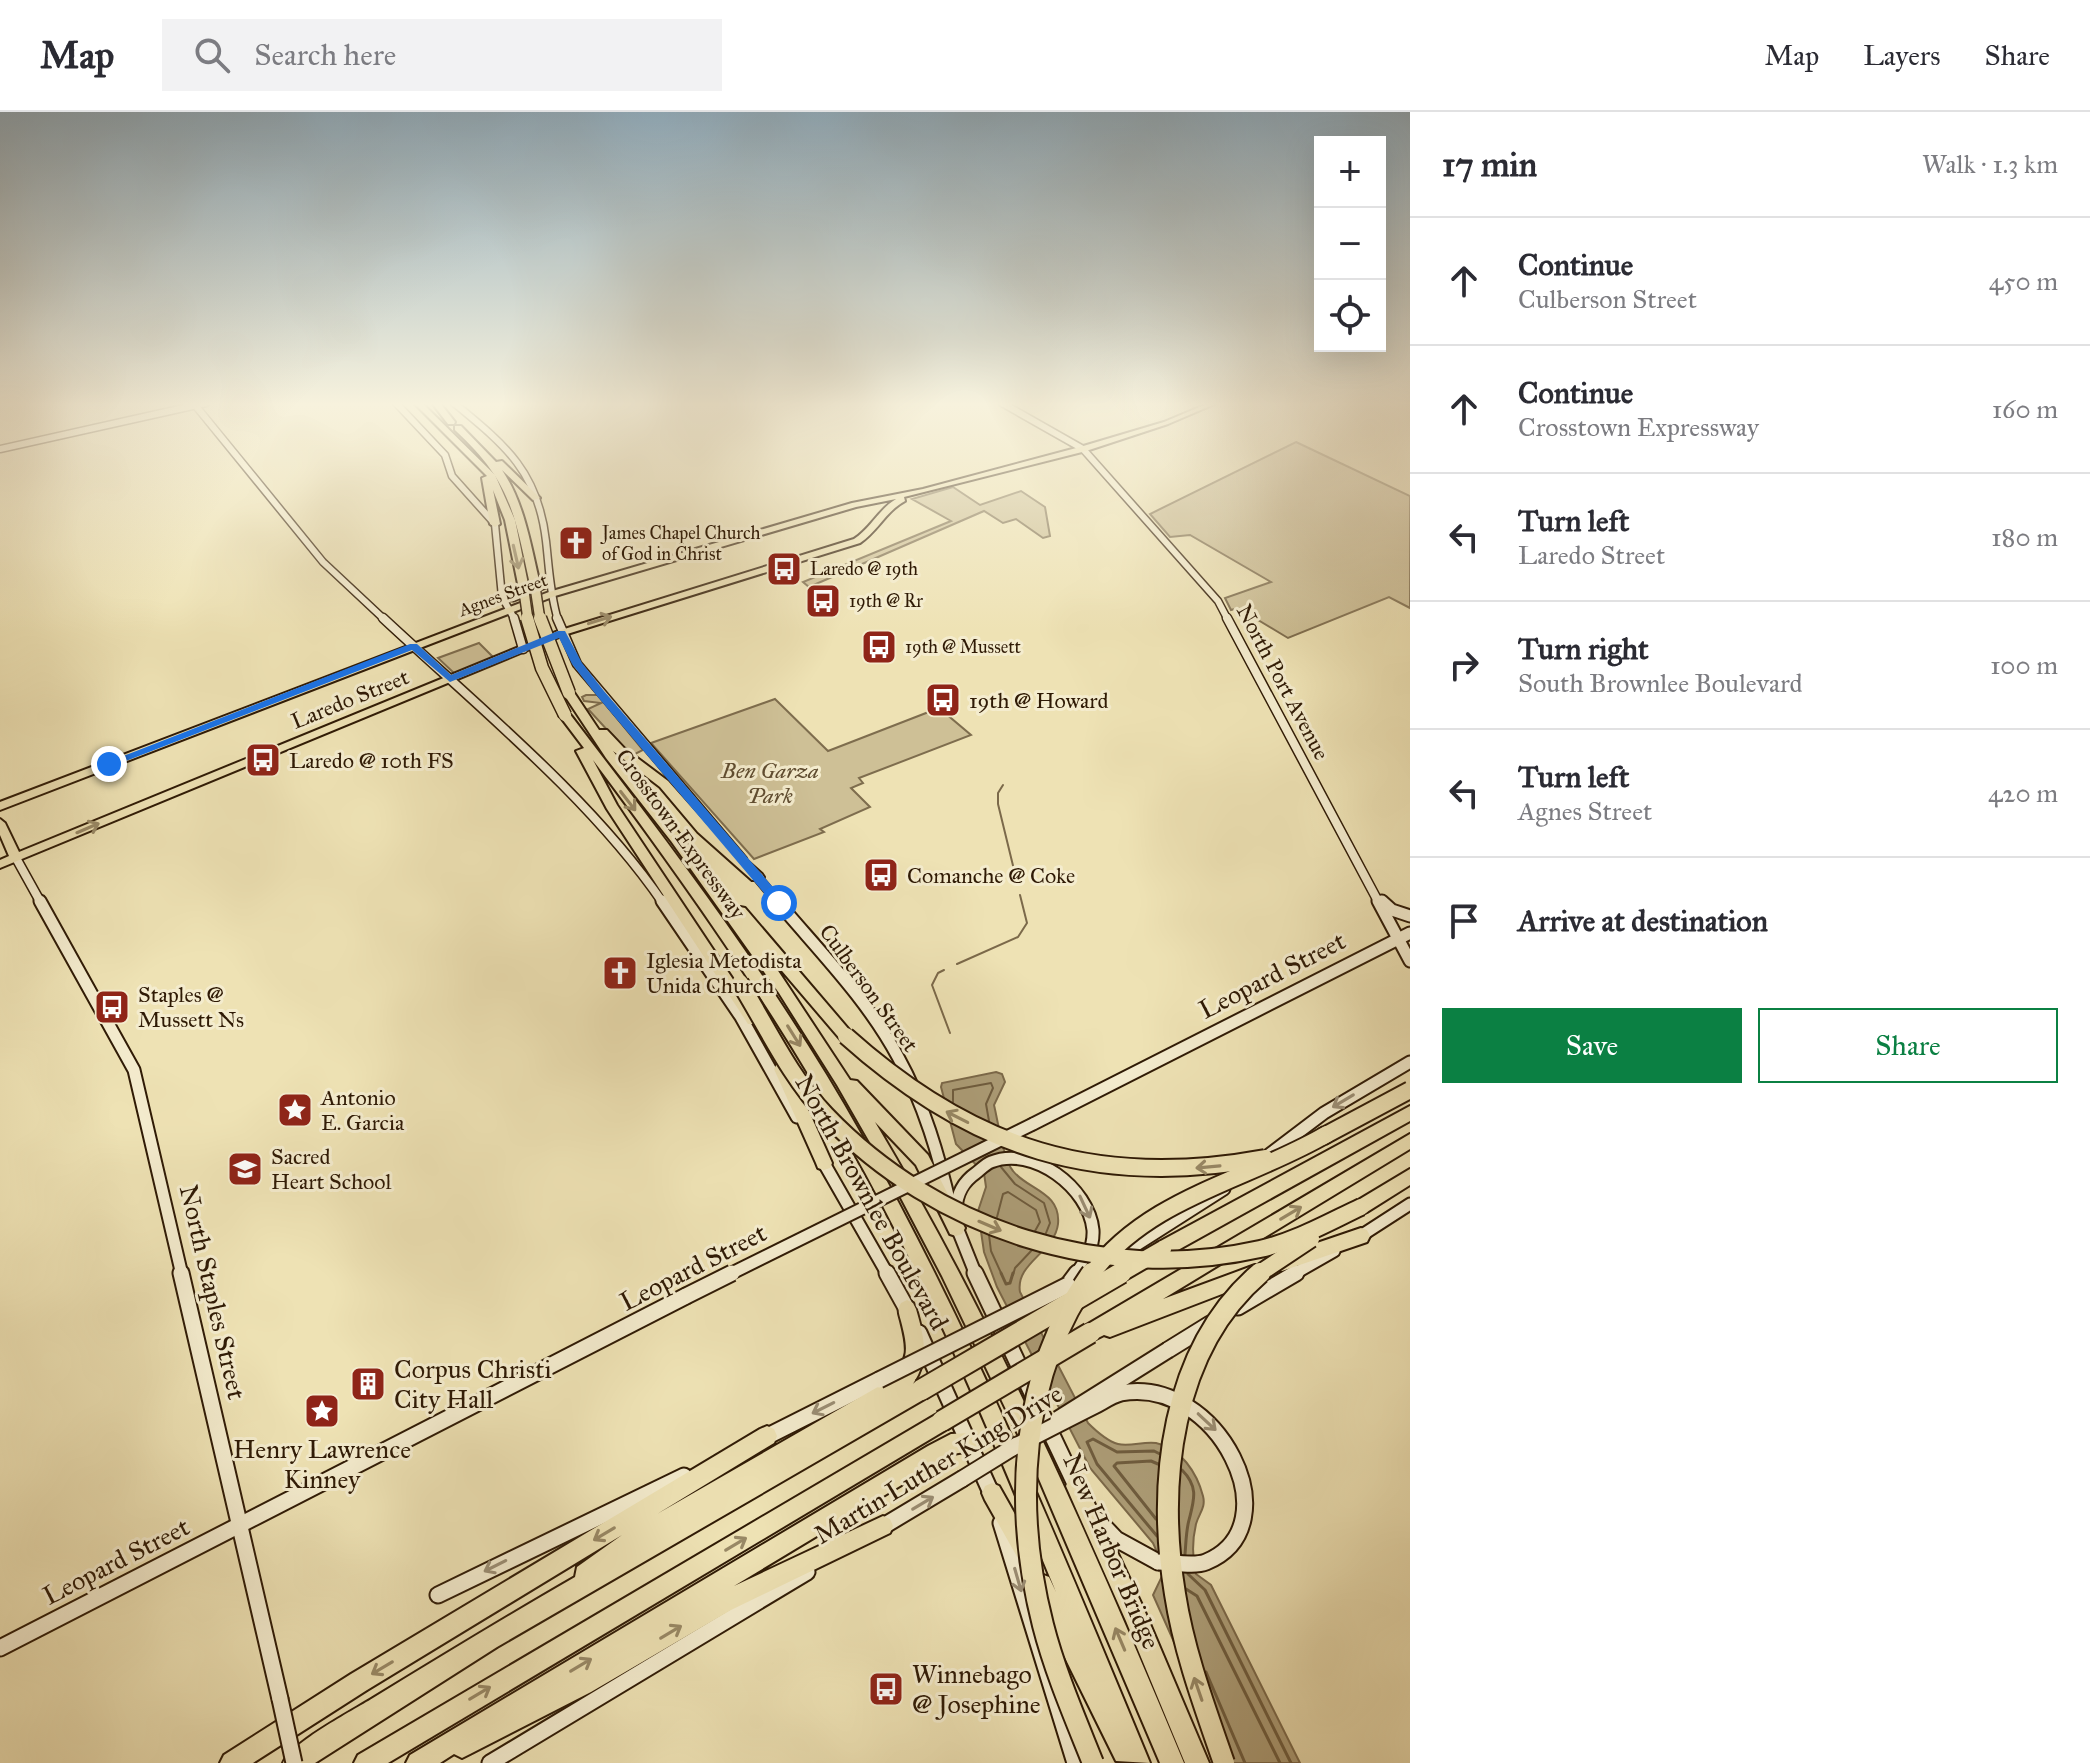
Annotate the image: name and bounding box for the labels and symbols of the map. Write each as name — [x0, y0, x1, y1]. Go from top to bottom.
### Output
place label: James Chapel Church of God in Christ — [600, 522, 761, 565]
church icon: James Chapel Church of God in Christ — [557, 524, 595, 562]
one-way arrow — [509, 544, 524, 570]
bus stop icon: Laredo @ 19th — [765, 550, 803, 588]
place label: Laredo @ 19th — [810, 558, 918, 580]
street label: Agnes Street — [455, 569, 551, 623]
bus stop icon: 19th @ Rr — [804, 582, 842, 620]
place label: 19th @ Rr — [849, 590, 923, 612]
street label: North Port Avenue — [1231, 599, 1335, 765]
one-way arrow — [587, 612, 613, 627]
bus stop icon: 19th @ Mussett — [860, 628, 898, 666]
place label: 19th @ Mussett — [905, 636, 1022, 658]
street label: Laredo Street — [287, 663, 413, 735]
bus stop icon: 19th @ Howard — [924, 681, 962, 719]
place label: 19th @ Howard — [969, 687, 1109, 714]
bus stop icon: Laredo @ 10th FS — [244, 741, 282, 779]
street label: Crosstown Expressway — [610, 744, 752, 925]
route end — [91, 746, 127, 782]
place label: Laredo @ 10th FS — [289, 747, 454, 774]
park label: Ben Garza Park — [720, 757, 819, 809]
one-way arrow — [619, 790, 636, 811]
one-way arrow — [75, 819, 100, 834]
bus stop icon: Comanche @ Coke — [862, 856, 900, 894]
place label: Comanche @ Coke — [907, 862, 1075, 889]
route start — [761, 885, 797, 921]
street label: Culberson Street — [814, 919, 925, 1057]
street label: Leopard Street — [1193, 924, 1351, 1026]
place label: Iglesia Metodista Unida Church — [646, 947, 802, 999]
church icon: Iglesia Metodista Unida Church — [601, 954, 639, 992]
place label: Staples @ Mussett Ns — [138, 981, 244, 1033]
bus stop icon: Staples @ Mussett Ns — [93, 988, 131, 1026]
one-way arrow — [786, 1024, 803, 1046]
street label: North Brownlee Boulevard — [788, 1069, 956, 1335]
place label: Antonio E. Garcia — [320, 1084, 405, 1136]
place icon: Antonio E. Garcia — [276, 1091, 314, 1129]
one-way arrow — [1332, 1094, 1355, 1110]
one-way arrow — [945, 1109, 969, 1125]
place label: Sacred Heart School — [271, 1143, 392, 1195]
school or university icon: Sacred Heart School — [226, 1150, 264, 1188]
one-way arrow — [1195, 1160, 1222, 1175]
street label: North Staples Street — [173, 1182, 253, 1402]
one-way arrow — [1078, 1195, 1093, 1219]
one-way arrow — [1279, 1205, 1302, 1221]
street label: Leopard Street — [614, 1216, 772, 1318]
one-way arrow — [977, 1219, 1002, 1234]
place label: Corpus Christi City Hall — [394, 1353, 552, 1415]
building icon: Corpus Christi City Hall — [349, 1365, 387, 1403]
street label: Martin Luther King Drive — [808, 1377, 1068, 1551]
place icon: Henry Lawrence Kinney — [303, 1392, 341, 1430]
one-way arrow — [812, 1400, 836, 1416]
one-way arrow — [1197, 1412, 1217, 1430]
place label: Henry Lawrence Kinney — [233, 1433, 411, 1495]
street label: New Harbor Bridge — [1056, 1448, 1168, 1654]
one-way arrow — [911, 1494, 934, 1510]
street label: Leopard Street — [37, 1510, 195, 1612]
one-way arrow — [593, 1526, 616, 1542]
one-way arrow — [724, 1536, 747, 1552]
one-way arrow — [483, 1559, 507, 1575]
one-way arrow — [1011, 1566, 1026, 1592]
one-way arrow — [659, 1624, 682, 1640]
one-way arrow — [1111, 1628, 1126, 1652]
one-way arrow — [569, 1657, 592, 1673]
place label: Winnebago @ Josephine — [912, 1658, 1041, 1720]
one-way arrow — [371, 1660, 394, 1676]
bus stop icon: Winnebago @ Josephine — [867, 1670, 905, 1708]
one-way arrow — [1190, 1677, 1205, 1702]
one-way arrow — [468, 1684, 491, 1700]

